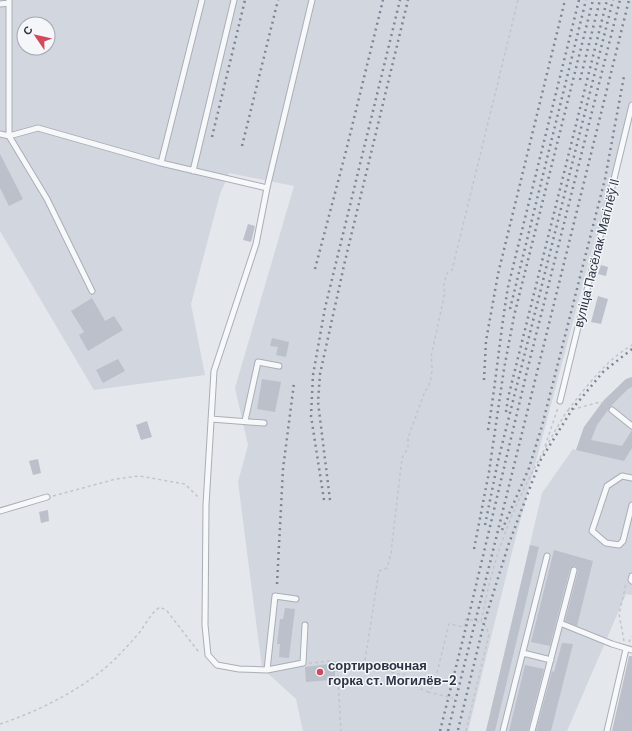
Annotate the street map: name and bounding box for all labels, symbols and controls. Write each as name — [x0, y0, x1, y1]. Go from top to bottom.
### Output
north arrow — [16, 16, 56, 56]
text: С — [20, 23, 36, 38]
street label: вуліца Пасёлак Магілёў II — [570, 177, 623, 329]
place label: сортировочная горка ст. Могилёв-2 — [328, 657, 457, 689]
marker: сортировочная горка ст. Могилёв-2 — [315, 667, 325, 677]

